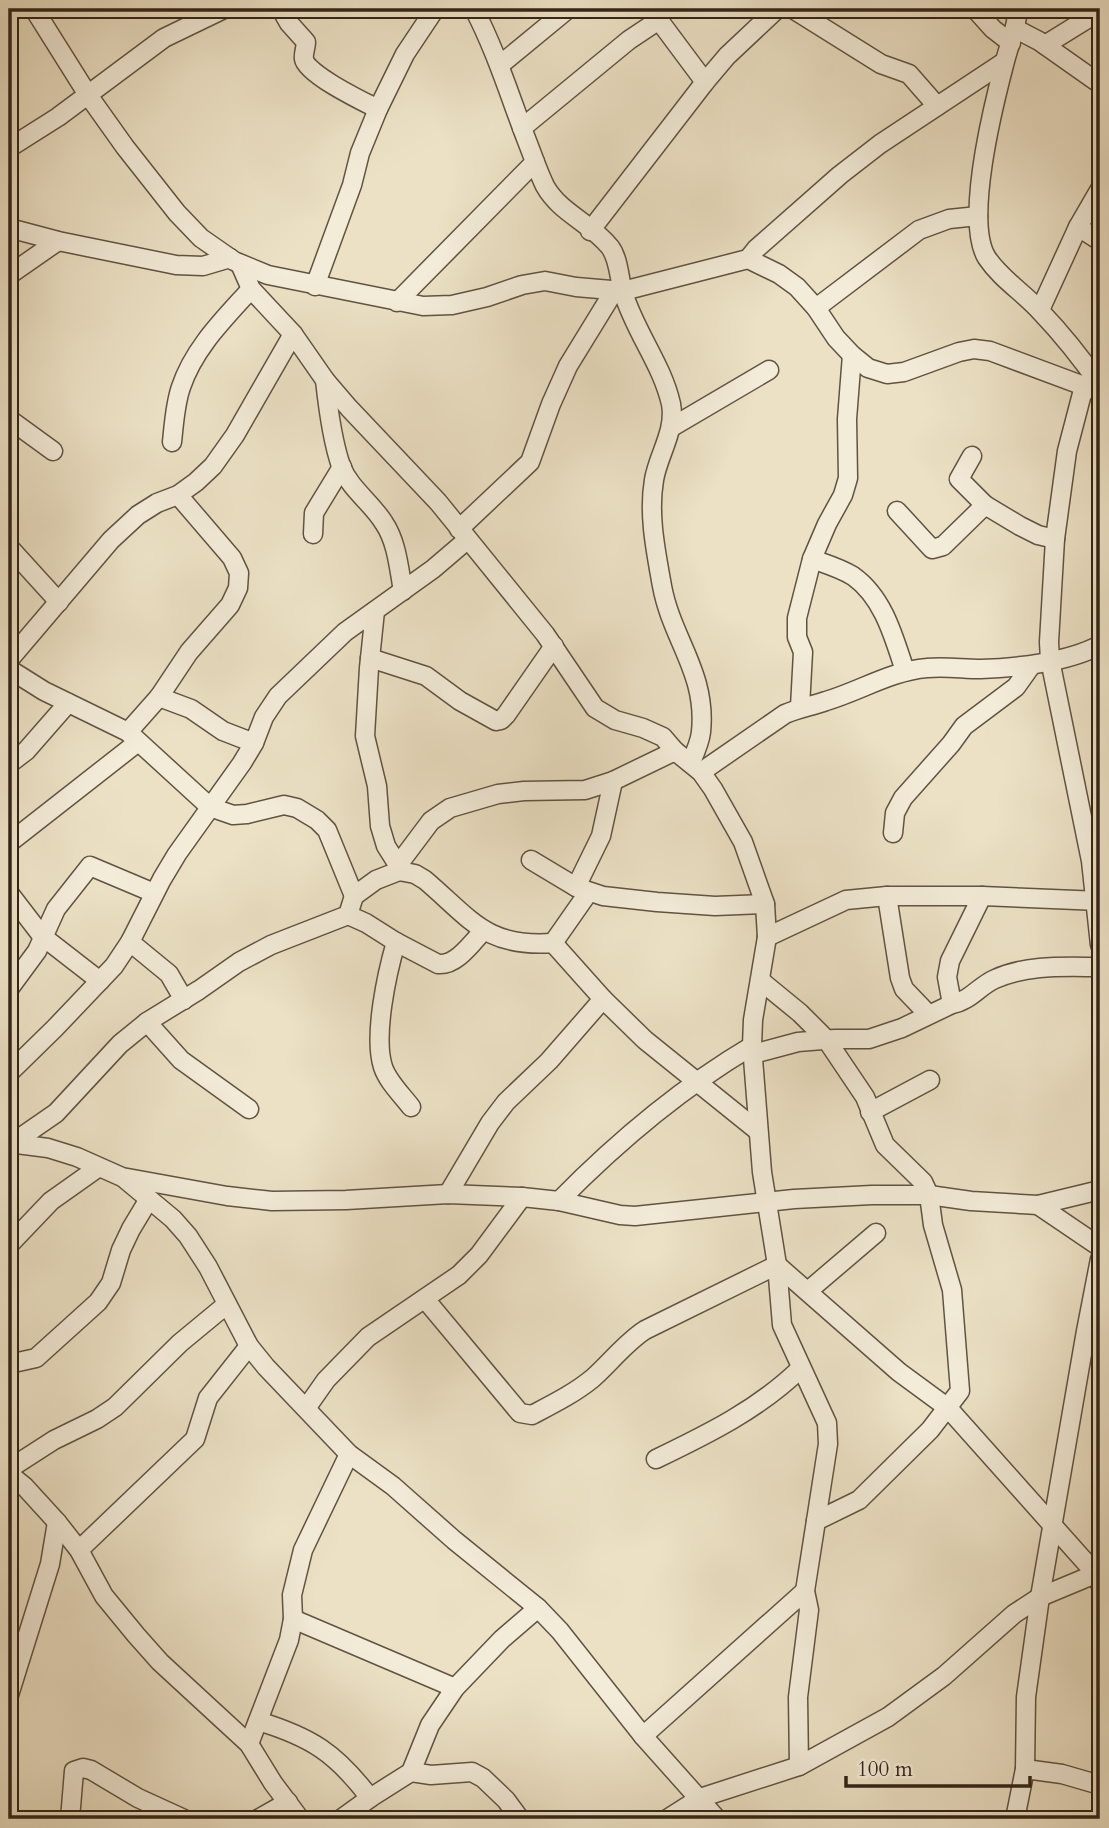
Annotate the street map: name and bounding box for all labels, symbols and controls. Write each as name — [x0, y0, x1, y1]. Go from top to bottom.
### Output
scale bar — [846, 1744, 1030, 1788]
text: 100 m — [857, 1755, 913, 1784]

